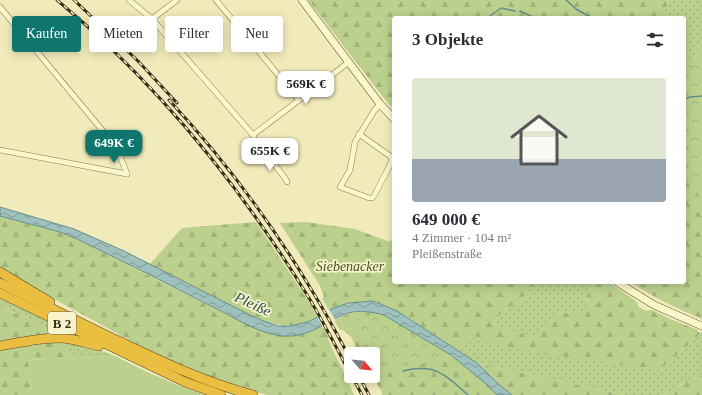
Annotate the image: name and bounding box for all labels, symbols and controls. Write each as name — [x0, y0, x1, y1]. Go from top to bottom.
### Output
chip: Kaufen — [12, 16, 81, 52]
chip: Mieten — [89, 16, 157, 52]
chip: Filter — [165, 16, 223, 52]
chip: Neu — [231, 16, 283, 52]
icon: filters — [644, 29, 666, 51]
text: 3 Objekte — [412, 30, 483, 49]
pin: 569K € — [273, 71, 339, 105]
text: 569K € — [286, 76, 326, 91]
icon: home — [503, 104, 575, 176]
pin: 649K € — [81, 130, 147, 164]
text: 649K € — [94, 135, 134, 150]
pin: 655K € — [237, 138, 303, 172]
text: 655K € — [250, 143, 290, 158]
text: 649 000 € — [412, 210, 480, 229]
text: 4 Zimmer · 104 m² — [412, 230, 511, 245]
text: Pleißenstraße — [412, 246, 482, 261]
park label: Siebenacker — [316, 259, 385, 274]
water label: Pleiße — [231, 288, 274, 319]
road number: B 2 — [48, 312, 76, 334]
north arrow — [344, 347, 380, 383]
map controls — [344, 347, 380, 383]

